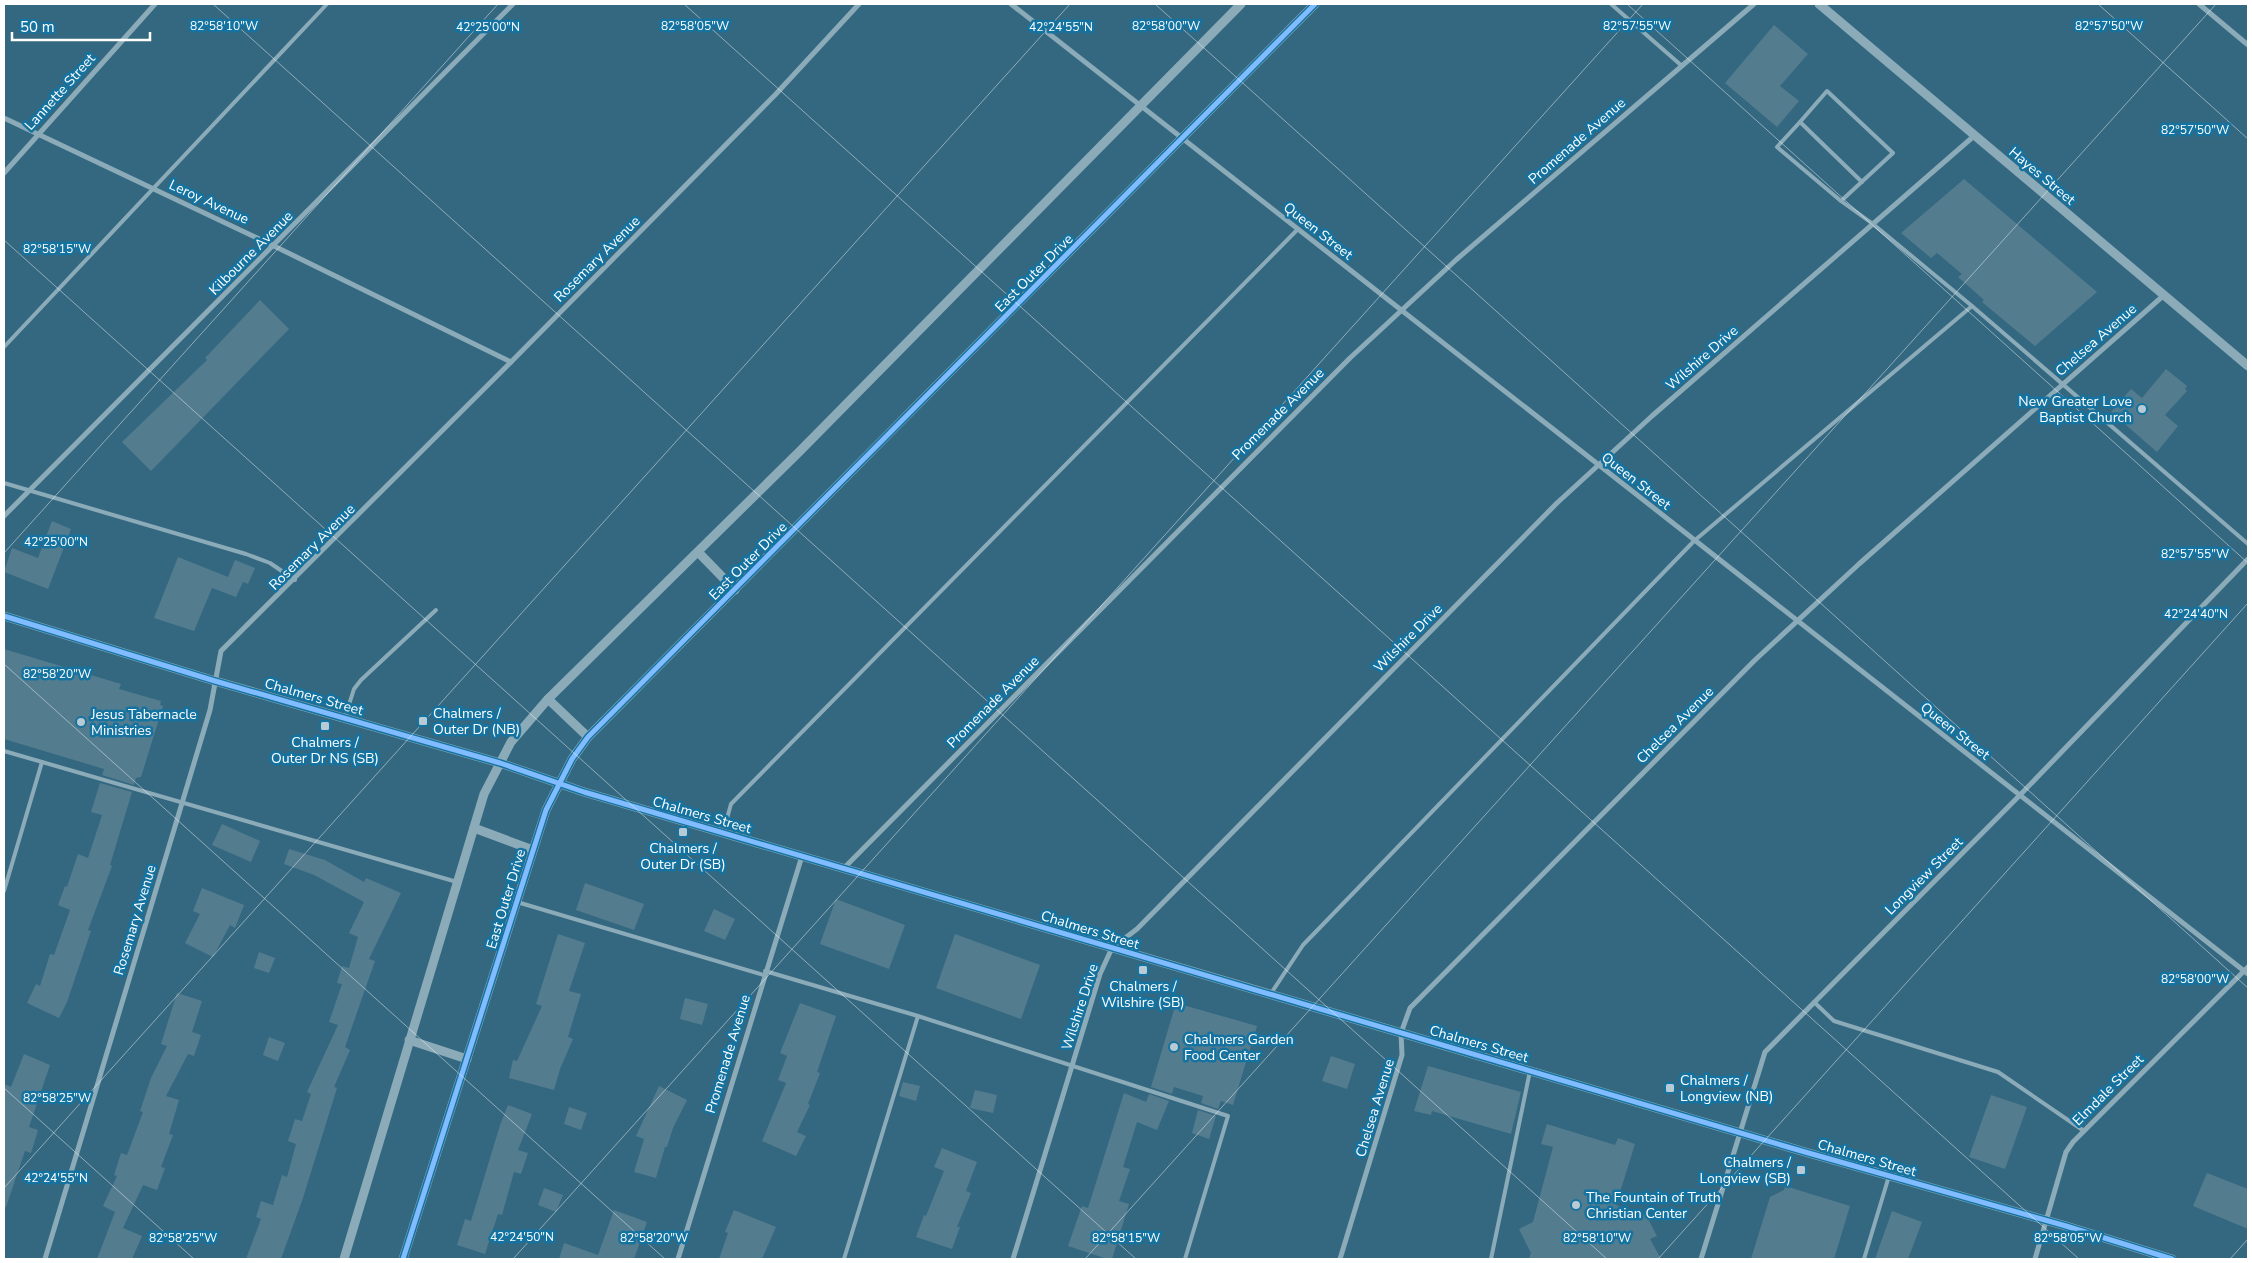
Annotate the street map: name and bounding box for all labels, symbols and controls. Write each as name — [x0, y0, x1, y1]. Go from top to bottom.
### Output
scale bar — [12, 10, 150, 42]
text: 50 m — [20, 17, 55, 37]
text: 82°58'10"W — [190, 18, 258, 34]
text: 82°58'05"W — [661, 18, 729, 34]
text: 82°58'00"W — [1132, 18, 1200, 34]
text: 82°57'55"W — [1603, 18, 1671, 34]
text: 82°57'50"W — [2075, 18, 2143, 34]
text: 42°25'00"N — [456, 19, 520, 35]
text: 42°24'55"N — [1029, 19, 1093, 35]
street label: Lannette Street — [20, 49, 100, 134]
street label: Promenade Avenue — [1524, 93, 1630, 189]
text: 82°57'50"W — [2161, 122, 2229, 138]
street label: Hayes Street — [2005, 143, 2079, 209]
street label: Leroy Avenue — [166, 175, 252, 229]
street label: Queen Street — [1279, 198, 1357, 264]
street label: Kilbourne Avenue — [205, 207, 297, 299]
street label: Rosemary Avenue — [550, 212, 644, 306]
street label: East Outer Drive — [991, 230, 1077, 316]
text: 82°58'15"W — [23, 241, 91, 257]
street label: Chelsea Avenue — [2051, 299, 2141, 381]
street label: Wilshire Drive — [1662, 321, 1742, 395]
street label: Promenade Avenue — [1228, 364, 1328, 464]
place label: New Greater Love Baptist Church — [2018, 392, 2132, 427]
marker: New Greater Love Baptist Church — [2136, 403, 2148, 415]
street label: Queen Street — [1597, 448, 1675, 514]
street label: Rosemary Avenue — [265, 500, 359, 594]
street label: East Outer Drive — [705, 518, 791, 604]
text: 42°25'00"N — [24, 534, 88, 550]
text: 82°57'55"W — [2161, 546, 2229, 562]
street label: Wilshire Drive — [1370, 600, 1446, 676]
text: 42°24'40"N — [2164, 606, 2228, 622]
street label: Promenade Avenue — [943, 652, 1043, 752]
text: 82°58'20"W — [23, 666, 91, 682]
street label: Chalmers Street — [262, 674, 366, 720]
street label: Chelsea Avenue — [1632, 682, 1718, 768]
street label: Queen Street — [1916, 698, 1994, 764]
place label: Chalmers / Outer Dr (NB) — [433, 704, 520, 739]
place label: Jesus Tabernacle Ministries — [90, 705, 197, 740]
marker: Chalmers / Outer Dr (NB) — [417, 715, 429, 727]
marker: Jesus Tabernacle Ministries — [75, 716, 87, 728]
marker: Chalmers / Outer Dr NS (SB) — [319, 720, 331, 732]
place label: Chalmers / Outer Dr NS (SB) — [271, 733, 379, 768]
street label: Chalmers Street — [650, 792, 754, 838]
marker: Chalmers / Outer Dr (SB) — [677, 826, 689, 838]
street label: Longview Street — [1881, 833, 1967, 919]
place label: Chalmers / Outer Dr (SB) — [640, 839, 726, 874]
street label: East Outer Drive — [482, 847, 530, 951]
street label: Rosemary Avenue — [109, 862, 161, 978]
street label: Chalmers Street — [1039, 906, 1142, 954]
street label: Wilshire Drive — [1057, 961, 1103, 1053]
marker: Chalmers / Wilshire (SB) — [1137, 964, 1149, 976]
text: 82°58'00"W — [2161, 971, 2229, 987]
place label: Chalmers / Wilshire (SB) — [1101, 977, 1185, 1012]
street label: Promenade Avenue — [701, 992, 755, 1116]
street label: Chalmers Street — [1427, 1021, 1531, 1067]
place label: Chalmers Garden Food Center — [1184, 1030, 1294, 1065]
marker: Chalmers Garden Food Center — [1168, 1041, 1180, 1053]
street label: Elmdale Street — [2068, 1050, 2148, 1130]
street label: Chelsea Avenue — [1351, 1057, 1399, 1159]
place label: Chalmers / Longview (NB) — [1680, 1071, 1773, 1106]
marker: Chalmers / Longview (NB) — [1664, 1082, 1676, 1094]
text: 82°58'25"W — [23, 1090, 91, 1106]
street label: Chalmers Street — [1815, 1135, 1919, 1181]
place label: Chalmers / Longview (SB) — [1699, 1153, 1792, 1188]
marker: Chalmers / Longview (SB) — [1795, 1164, 1807, 1176]
text: 42°24'55"N — [24, 1170, 88, 1186]
place label: The Fountain of Truth Christian Center — [1586, 1188, 1721, 1223]
marker: The Fountain of Truth Christian Center — [1570, 1199, 1582, 1211]
text: 42°24'50"N — [490, 1229, 554, 1245]
text: 82°58'25"W — [149, 1230, 217, 1246]
text: 82°58'20"W — [620, 1230, 688, 1246]
text: 82°58'15"W — [1092, 1230, 1160, 1246]
text: 82°58'10"W — [1563, 1230, 1631, 1246]
text: 82°58'05"W — [2034, 1230, 2102, 1246]

